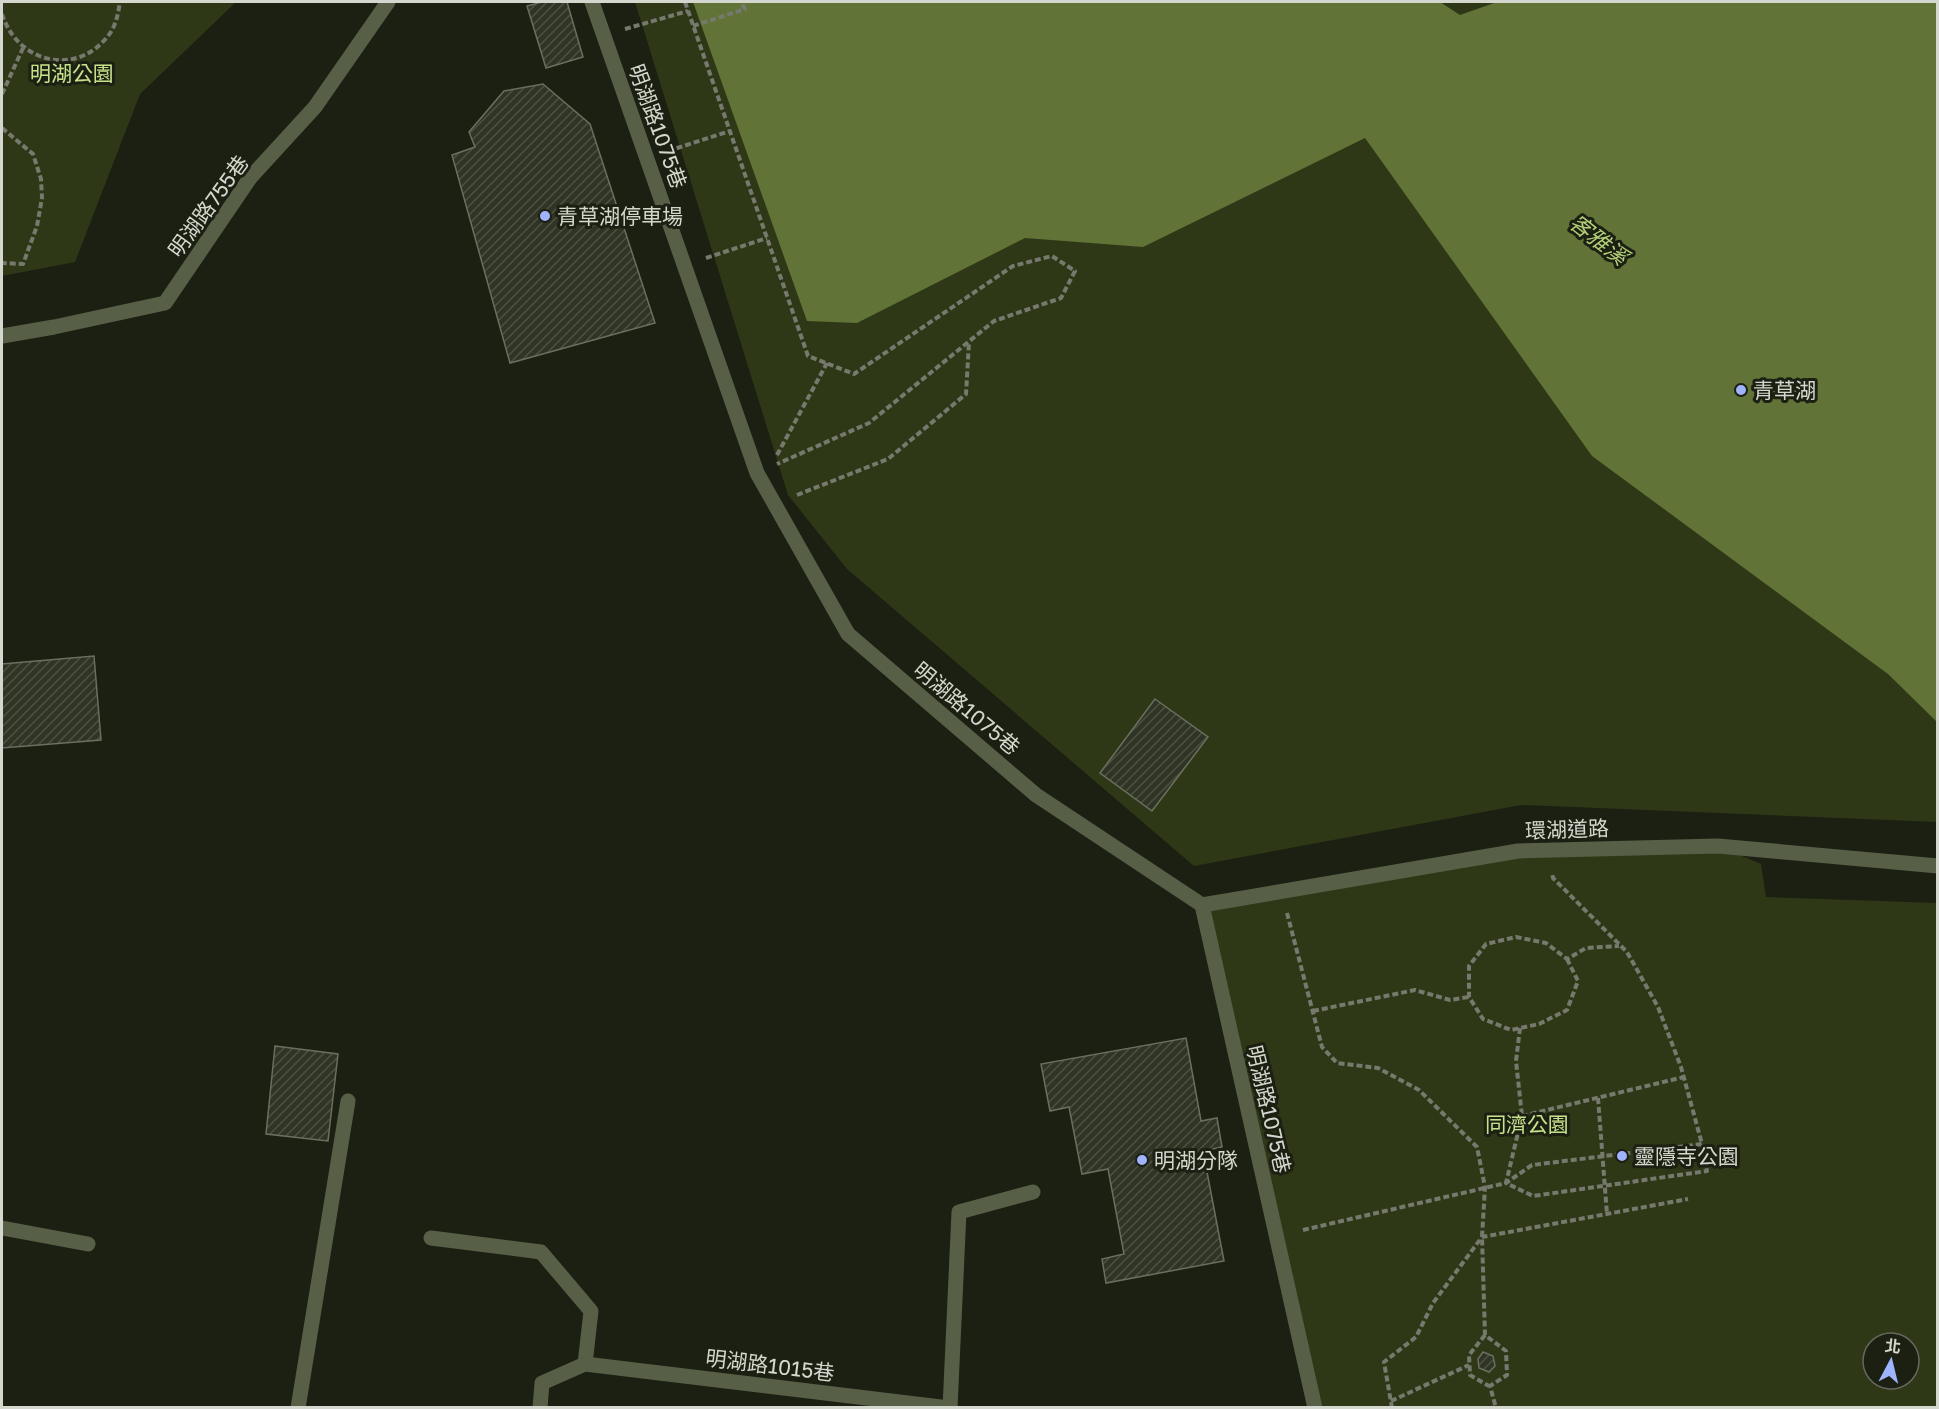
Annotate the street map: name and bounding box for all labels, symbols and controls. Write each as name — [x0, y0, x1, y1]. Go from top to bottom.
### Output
park label: 明湖公園 — [30, 60, 114, 86]
street label: 明湖路1075巷 — [623, 60, 693, 192]
street label: 明湖路755巷 — [162, 150, 254, 262]
place label: 青草湖停車場 — [557, 203, 683, 229]
water label: 客雅溪 — [1565, 208, 1636, 272]
marker: 青草湖停車場 — [538, 209, 552, 223]
place label: 青草湖 — [1753, 377, 1816, 403]
marker: 青草湖 — [1734, 383, 1748, 397]
street label: 明湖路1075巷 — [909, 656, 1025, 760]
street label: 環湖道路 — [1525, 815, 1609, 843]
street label: 明湖路1075巷 — [1242, 1042, 1296, 1176]
park label: 同濟公園 — [1485, 1111, 1569, 1137]
place label: 靈隱寺公園 — [1634, 1143, 1739, 1169]
place label: 明湖分隊 — [1154, 1147, 1238, 1173]
marker: 靈隱寺公園 — [1615, 1149, 1629, 1163]
marker: 明湖分隊 — [1135, 1153, 1149, 1167]
north arrow — [1861, 1331, 1921, 1391]
text: 北 — [1884, 1335, 1902, 1357]
street label: 明湖路1015巷 — [704, 1344, 836, 1386]

